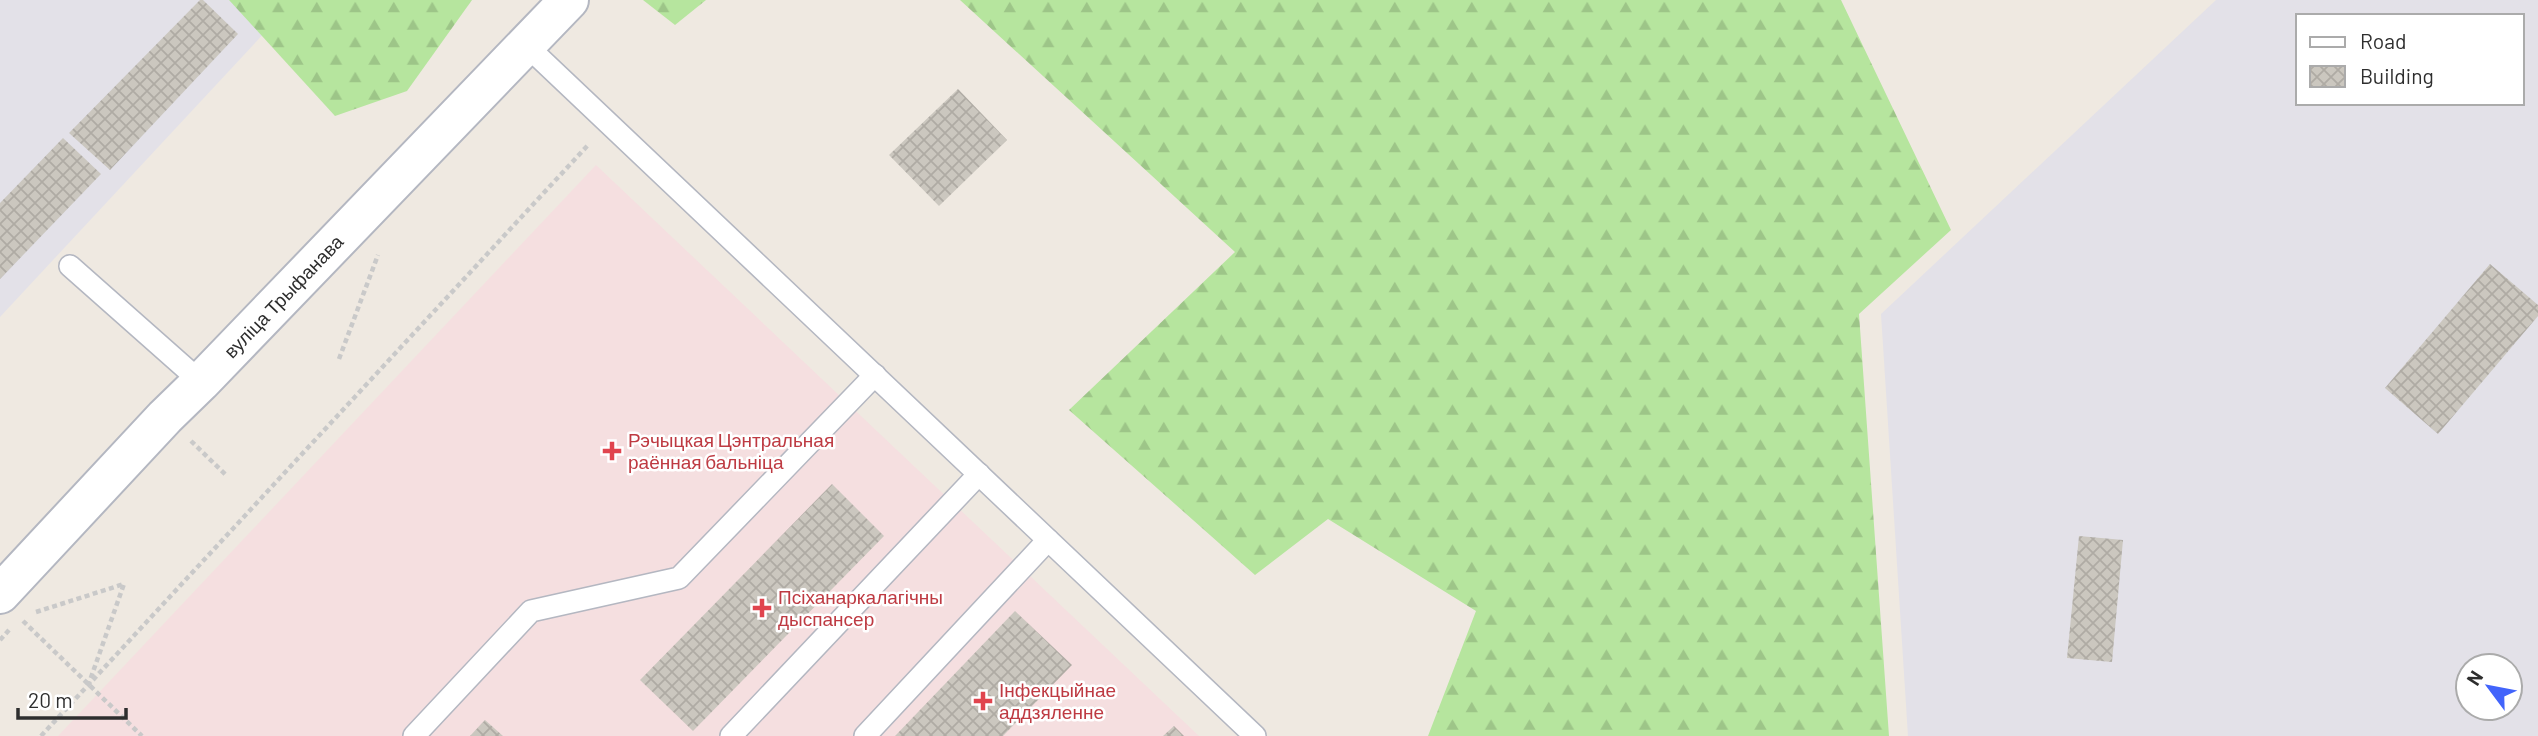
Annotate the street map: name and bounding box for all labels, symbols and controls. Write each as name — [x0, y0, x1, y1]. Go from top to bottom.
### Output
legend — [2296, 14, 2524, 105]
text: Road — [2360, 28, 2406, 53]
text: Building — [2360, 63, 2434, 88]
street label: вуліца Трыфанава — [219, 229, 348, 362]
place label: Рэчыцкая Цэнтральная раённая бальніца — [628, 428, 834, 473]
marker: Рэчыцкая Цэнтральная раённая бальніца — [602, 441, 622, 461]
place label: Псіханаркалагічны дыспансер — [778, 585, 943, 630]
marker: Псіханаркалагічны дыспансер — [752, 598, 772, 618]
north arrow — [2454, 652, 2524, 722]
text: N — [2461, 666, 2487, 689]
scale bar — [18, 676, 126, 720]
place label: Інфекцыйнае аддзяленне — [999, 678, 1116, 723]
text: 20 m — [28, 687, 73, 712]
marker: Інфекцыйнае аддзяленне — [973, 691, 993, 711]

